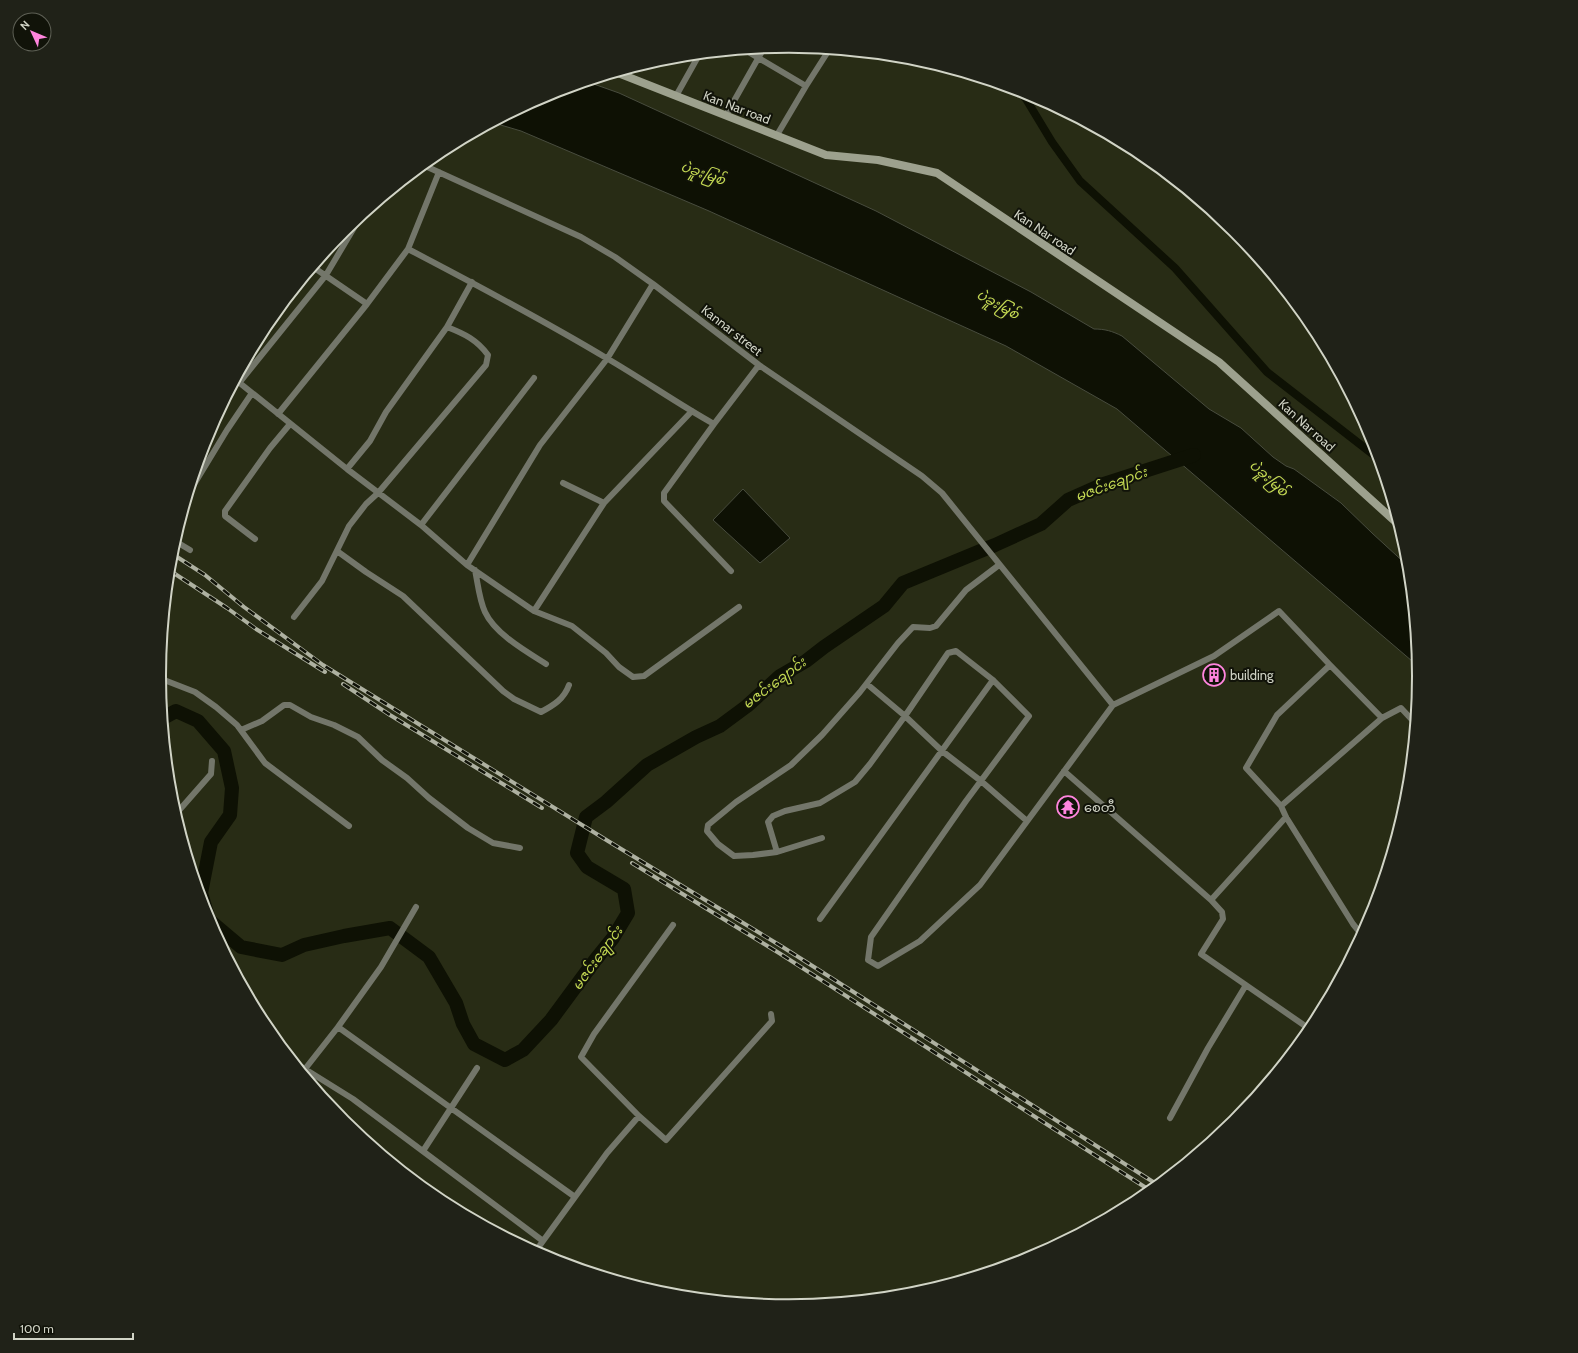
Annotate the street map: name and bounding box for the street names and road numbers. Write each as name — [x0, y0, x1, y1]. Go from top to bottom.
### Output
street label: Kan Nar road — [701, 87, 773, 127]
street label: Kan Nar road — [1011, 206, 1079, 258]
street label: Kannar street — [698, 301, 766, 359]
street label: Kan Nar road — [1275, 395, 1339, 455]

